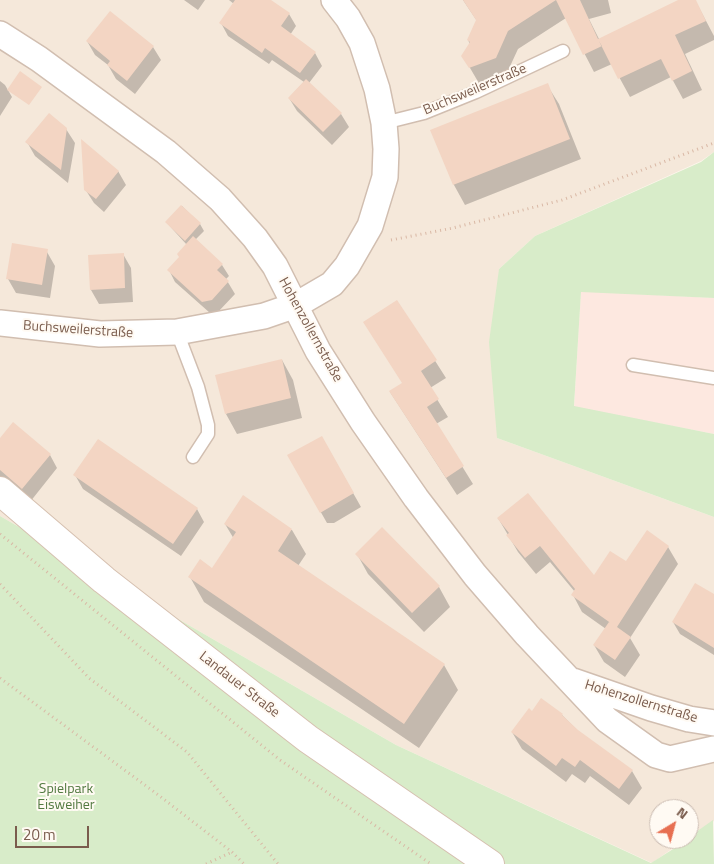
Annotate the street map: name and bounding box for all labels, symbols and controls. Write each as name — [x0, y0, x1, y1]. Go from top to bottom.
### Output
street label: Buchsweilerstraße — [421, 61, 529, 119]
street label: Hohenzollernstraße — [274, 275, 346, 385]
street label: Buchsweilerstraße — [22, 318, 134, 342]
street label: Landauer Straße — [195, 648, 283, 722]
street label: Hohenzollernstraße — [583, 677, 699, 727]
park label: Spielpark Eisweiher — [37, 782, 95, 814]
north arrow — [649, 799, 699, 849]
text: N — [673, 801, 693, 824]
scale bar — [18, 816, 91, 848]
text: 20 m — [23, 823, 56, 846]

